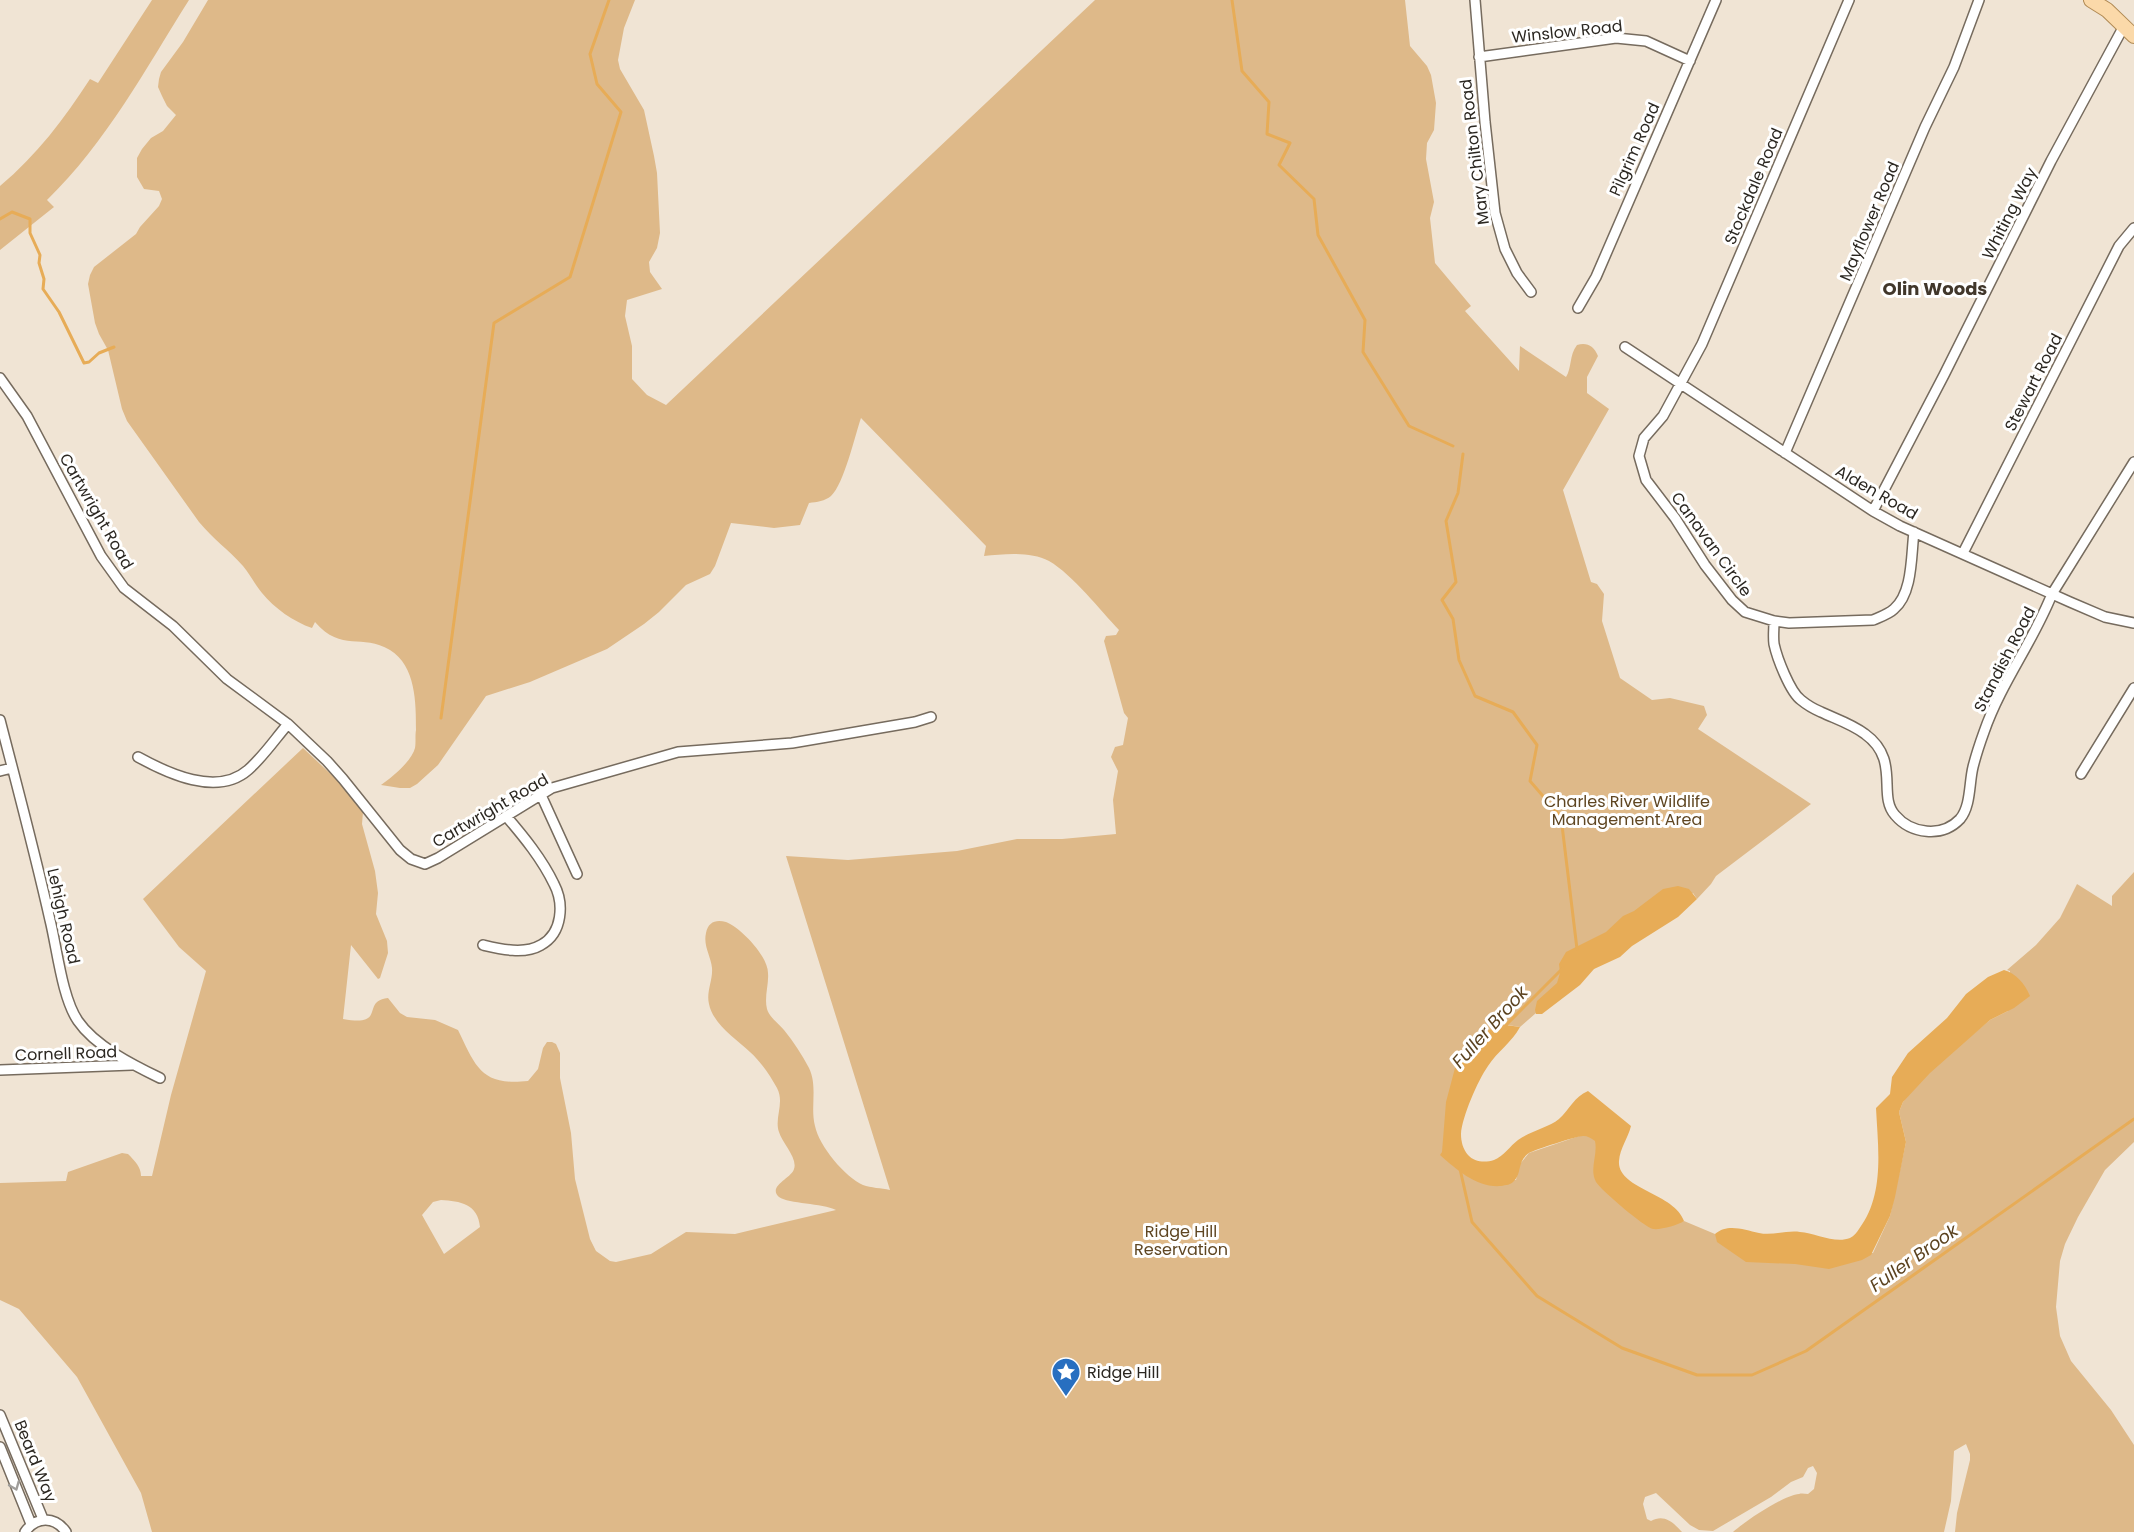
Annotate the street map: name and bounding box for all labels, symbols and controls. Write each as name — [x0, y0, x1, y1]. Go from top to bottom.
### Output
street label: Winslow Road — [1510, 14, 1624, 49]
street label: Mary Chilton Road — [1454, 78, 1495, 226]
street label: Pilgrim Road — [1604, 99, 1665, 200]
street label: Stockdale Road — [1718, 124, 1788, 248]
street label: Mayflower Road — [1834, 158, 1905, 285]
street label: Whiting Way — [1976, 163, 2042, 263]
district label: Olin Woods — [1883, 276, 1987, 301]
street label: Stewart Road — [1999, 329, 2068, 435]
street label: Cartwright Road — [54, 449, 139, 574]
street label: Alden Road — [1831, 460, 1922, 525]
street label: Canavan Circle — [1666, 487, 1757, 601]
street label: Standish Road — [1968, 603, 2041, 716]
street label: Cartwright Road — [428, 768, 553, 853]
park label: Charles River Wildlife Management Area — [1544, 790, 1710, 831]
street label: Lehigh Road — [41, 866, 86, 966]
water label: Fuller Brook — [1446, 980, 1534, 1073]
street label: Cornell Road — [14, 1040, 118, 1067]
water label: Fuller Brook — [1864, 1217, 1964, 1297]
park label: Ridge Hill Reservation — [1134, 1220, 1228, 1261]
place icon: Ridge Hill — [1050, 1356, 1082, 1398]
place label: Ridge Hill — [1087, 1361, 1159, 1384]
street label: Beard Way — [9, 1417, 63, 1506]
one-way arrow — [8, 1480, 21, 1490]

